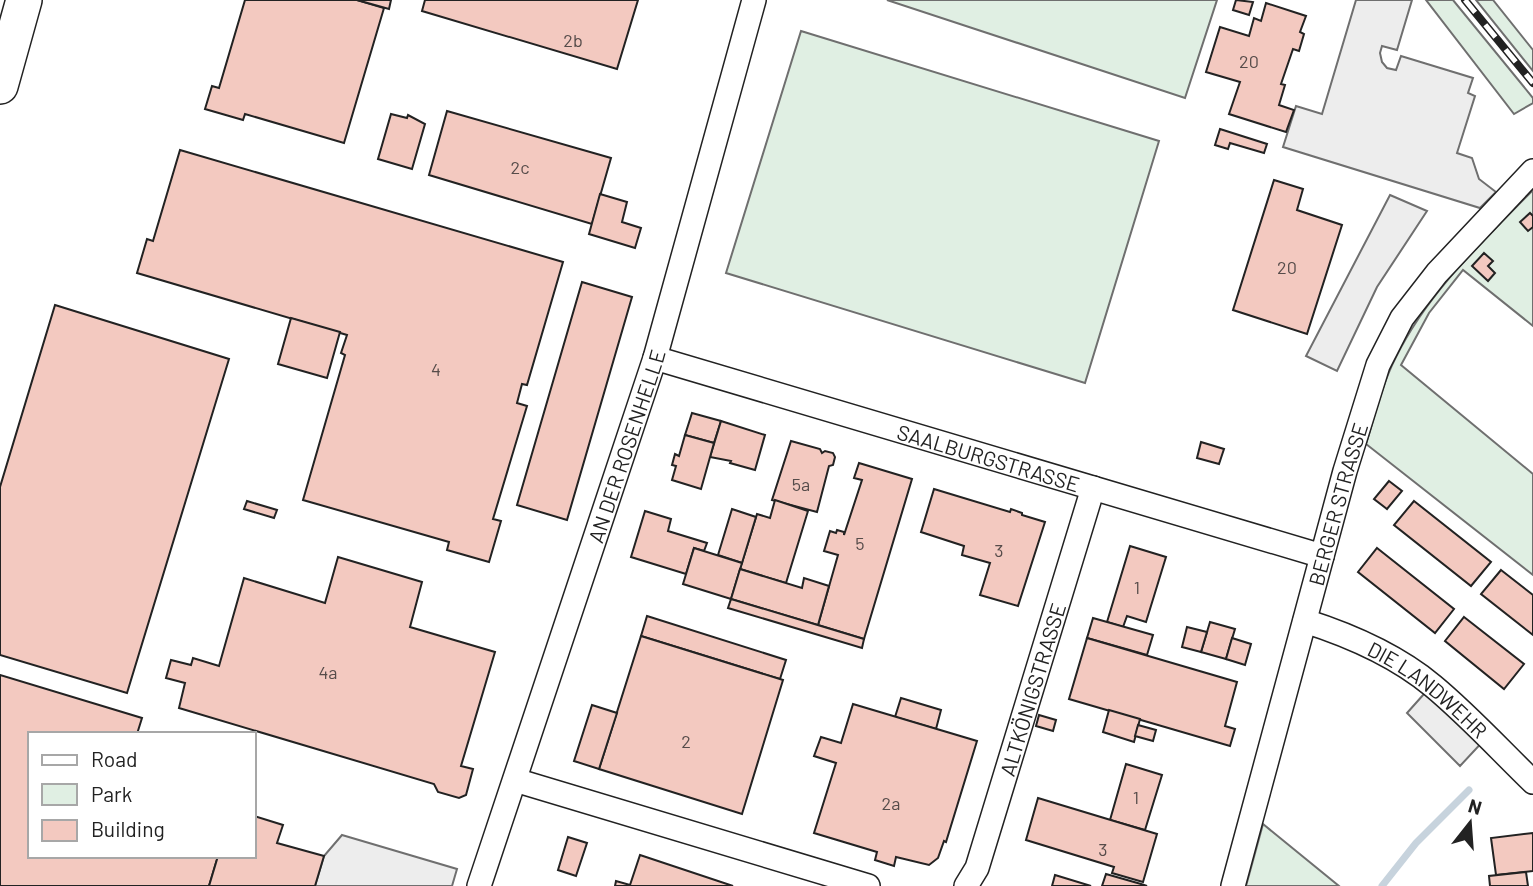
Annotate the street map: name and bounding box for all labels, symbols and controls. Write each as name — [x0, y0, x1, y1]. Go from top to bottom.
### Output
house number: 2b — [563, 29, 583, 51]
house number: 20 — [1239, 50, 1259, 72]
house number: 2c — [510, 156, 530, 178]
house number: 20 — [1277, 256, 1297, 278]
street label: AN DER ROSENHELLE — [582, 346, 669, 546]
house number: 4 — [431, 358, 441, 380]
street label: SAALBURGSTRASSE — [895, 418, 1083, 496]
street label: BERGER STRASSE — [1302, 419, 1372, 588]
house number: 5a — [792, 473, 810, 495]
house number: 5 — [855, 532, 865, 554]
house number: 3 — [994, 539, 1004, 561]
house number: 1 — [1134, 576, 1140, 598]
street label: ALTKÖNIGSTRASSE — [993, 600, 1070, 779]
street label: DIE LANDWEHR — [1364, 635, 1493, 742]
house number: 4a — [318, 661, 338, 683]
house number: 2 — [681, 730, 691, 752]
legend — [28, 732, 256, 858]
text: Road — [91, 746, 137, 771]
text: Park — [91, 781, 132, 806]
house number: 1 — [1133, 786, 1139, 808]
north arrow — [1435, 788, 1505, 858]
house number: 2a — [882, 792, 900, 814]
text: N — [1466, 793, 1485, 819]
text: Building — [91, 816, 165, 841]
house number: 3 — [1098, 838, 1108, 860]

